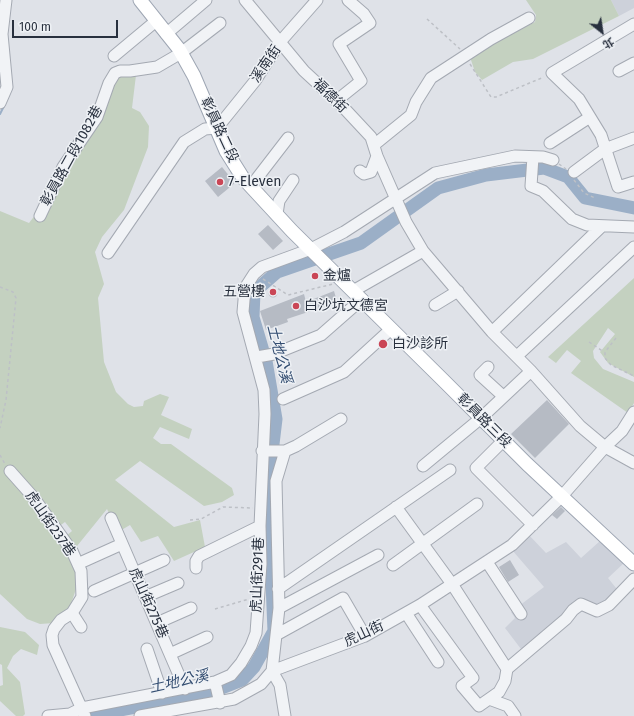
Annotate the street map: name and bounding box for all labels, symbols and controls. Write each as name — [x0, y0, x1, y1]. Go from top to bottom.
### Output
scale bar — [14, 12, 120, 38]
north arrow — [582, 12, 622, 52]
text: 100 m — [19, 20, 51, 34]
text: 北 — [600, 34, 616, 51]
street label: 溪南街 — [247, 42, 285, 86]
street label: 福德街 — [309, 75, 351, 117]
street label: 彰員路二段 — [197, 95, 241, 165]
street label: 彰員路二段1082巷 — [37, 103, 107, 209]
place label: 7-Eleven — [228, 174, 282, 190]
marker: 7-Eleven — [215, 177, 225, 187]
place label: 金爐 — [323, 268, 351, 284]
marker: 金爐 — [310, 271, 320, 281]
place label: 五營樓 — [223, 284, 265, 300]
marker: 五營樓 — [268, 287, 278, 297]
place label: 白沙坑文德宮 — [304, 298, 388, 314]
marker: 白沙坑文德宮 — [291, 301, 301, 311]
water label: 土地公溪 — [263, 323, 295, 385]
place label: 白沙診所 — [392, 336, 448, 352]
marker: 白沙診所 — [377, 338, 389, 350]
street label: 彰員路三段 — [453, 390, 515, 452]
street label: 虎山街237巷 — [21, 488, 79, 560]
street label: 虎山街291巷 — [248, 537, 268, 613]
street label: 虎山街275巷 — [125, 565, 171, 641]
street label: 虎山街 — [341, 618, 387, 650]
water label: 土地公溪 — [148, 667, 210, 697]

